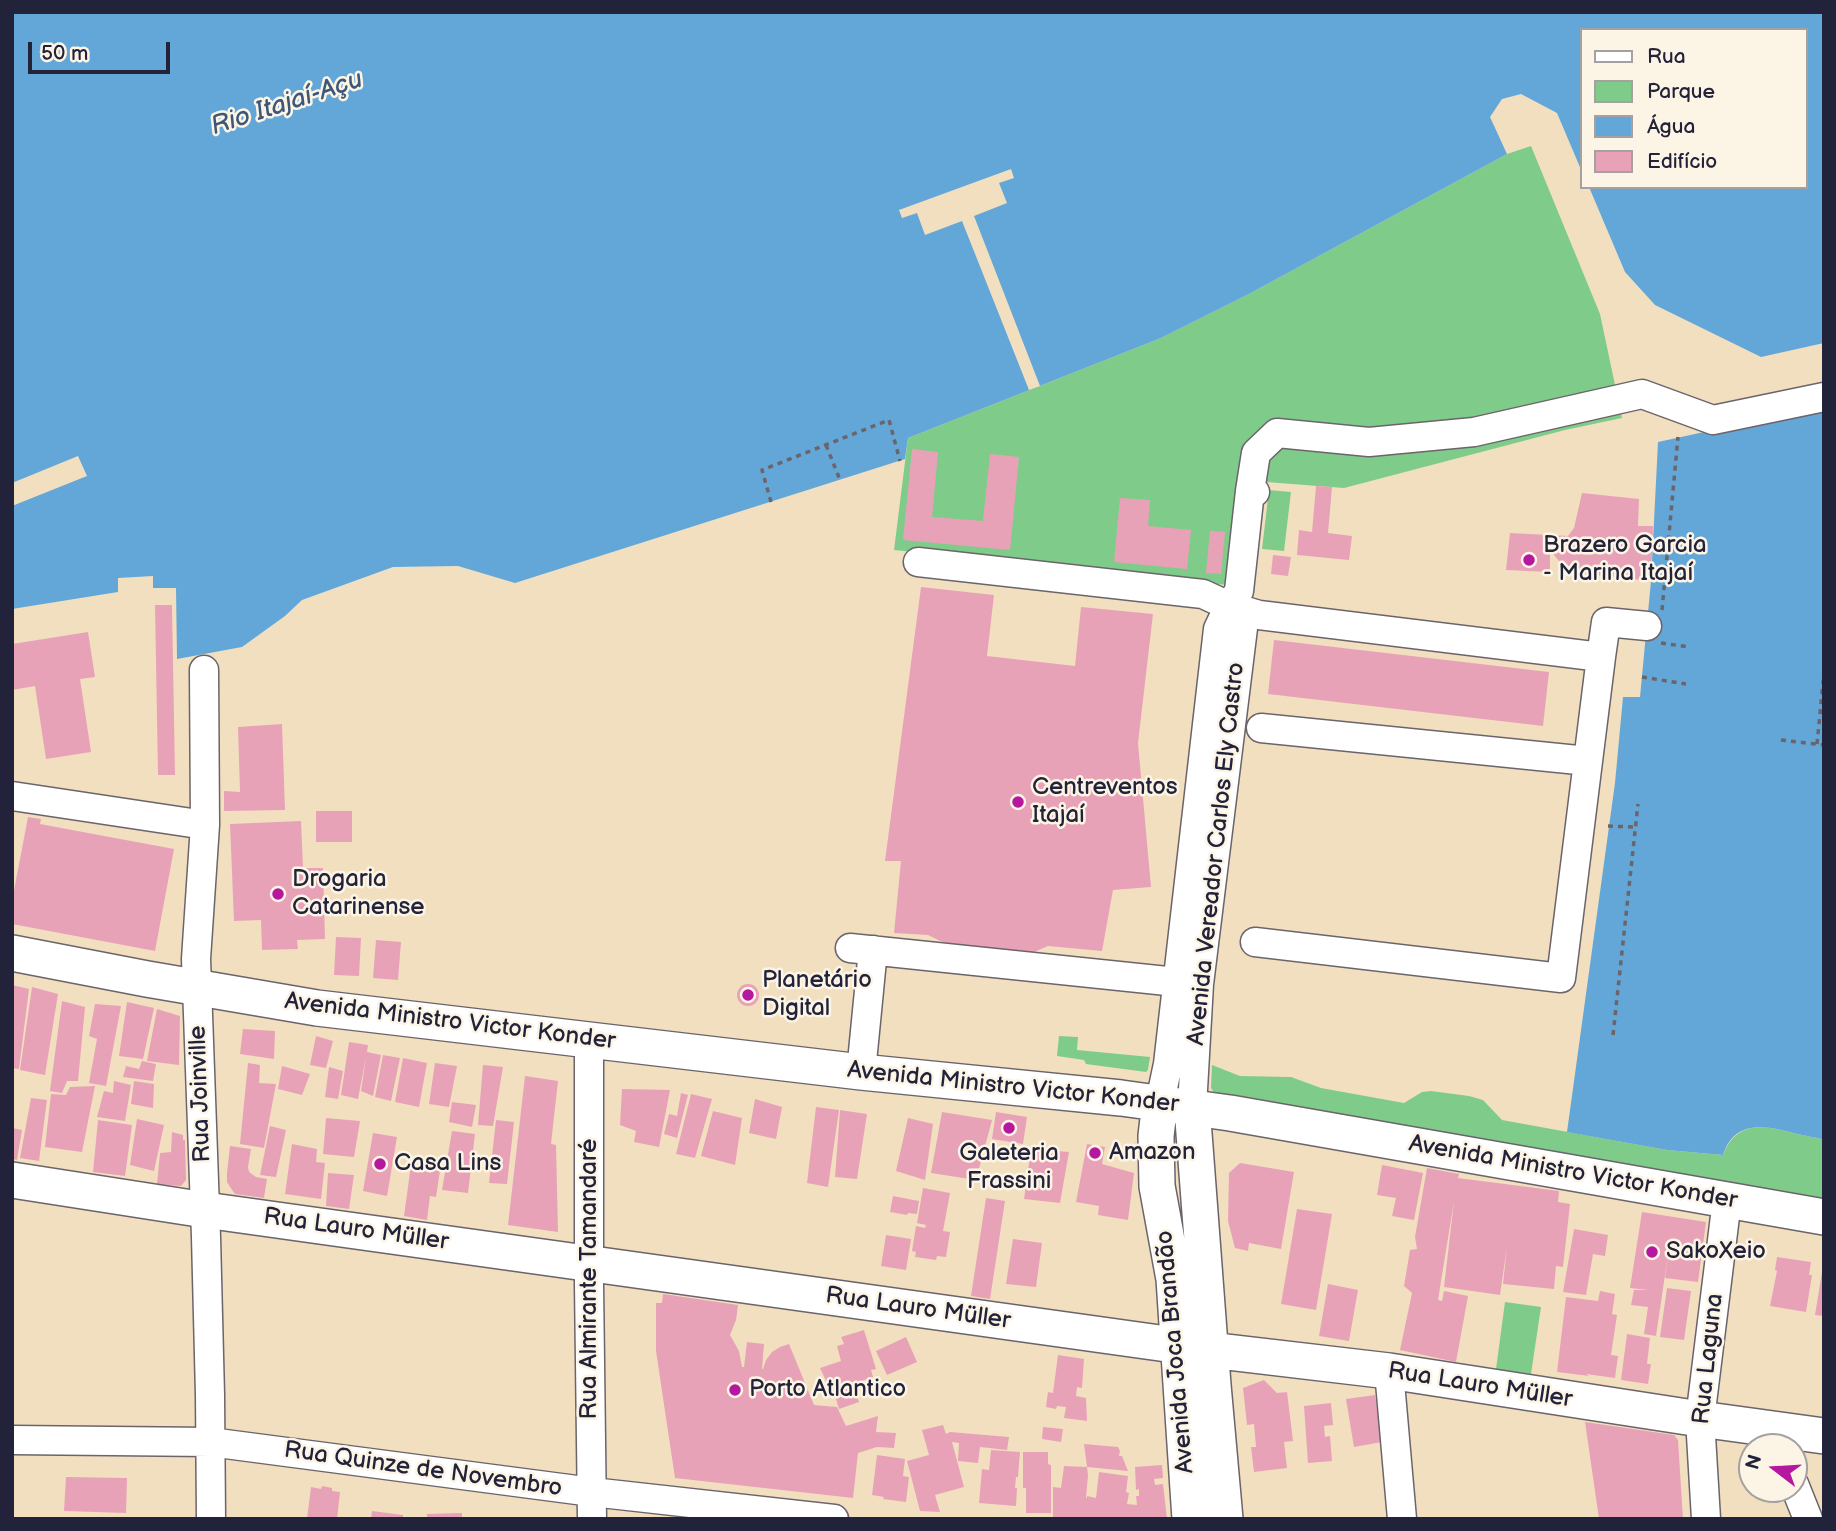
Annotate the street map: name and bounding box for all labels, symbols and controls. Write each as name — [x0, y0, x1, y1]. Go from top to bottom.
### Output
scale bar — [32, 28, 173, 72]
legend — [1580, 28, 1808, 189]
text: 50 m — [41, 41, 88, 66]
text: Rua — [1647, 44, 1686, 69]
water label: Rio Itajaí-Açu — [207, 65, 367, 143]
text: Parque — [1647, 79, 1715, 104]
text: Água — [1647, 114, 1695, 139]
text: Edifício — [1647, 149, 1717, 174]
place label: Brazero Garcia - Marina Itajaí — [1543, 532, 1707, 588]
marker: Brazero Garcia - Marina Itajaí — [1521, 552, 1537, 568]
street label: Avenida Vereador Carlos Ely Castro — [1183, 661, 1251, 1047]
place label: Centreventos Itajaí — [1032, 774, 1178, 830]
marker: Centreventos Itajaí — [1010, 794, 1026, 810]
place label: Drogaria Catarinense — [292, 866, 425, 922]
marker: Drogaria Catarinense — [270, 886, 286, 902]
place label: Planetário Digital — [762, 967, 872, 1023]
street label: Avenida Ministro Victor Konder — [283, 987, 617, 1057]
marker: Planetário Digital — [740, 987, 756, 1003]
street label: Rua Joinville — [184, 1025, 218, 1163]
street label: Avenida Ministro Victor Konder — [846, 1056, 1180, 1120]
marker: Galeteria Frassini — [1001, 1120, 1017, 1136]
street label: Avenida Ministro Victor Konder — [1406, 1130, 1740, 1216]
street label: Rua Almirante Tamandaré — [576, 1138, 604, 1420]
place label: Amazon — [1109, 1139, 1195, 1167]
place label: Galeteria Frassini — [959, 1140, 1059, 1196]
marker: Amazon — [1087, 1145, 1103, 1161]
place label: Casa Lins — [394, 1150, 501, 1178]
marker: Casa Lins — [372, 1156, 388, 1172]
street label: Rua Lauro Müller — [262, 1203, 450, 1257]
street label: Avenida Joca Brandão — [1151, 1229, 1201, 1475]
place label: SakoXeio — [1666, 1238, 1766, 1266]
marker: SakoXeio — [1644, 1244, 1660, 1260]
street label: Rua Lauro Müller — [824, 1282, 1012, 1336]
street label: Rua Laguna — [1688, 1292, 1730, 1426]
street label: Rua Lauro Müller — [1386, 1357, 1574, 1415]
place label: Porto Atlantico — [749, 1376, 906, 1404]
marker: Porto Atlantico — [727, 1382, 743, 1398]
north arrow — [1738, 1433, 1808, 1503]
street label: Rua Quinze de Novembro — [282, 1436, 564, 1504]
text: N — [1741, 1452, 1767, 1472]

